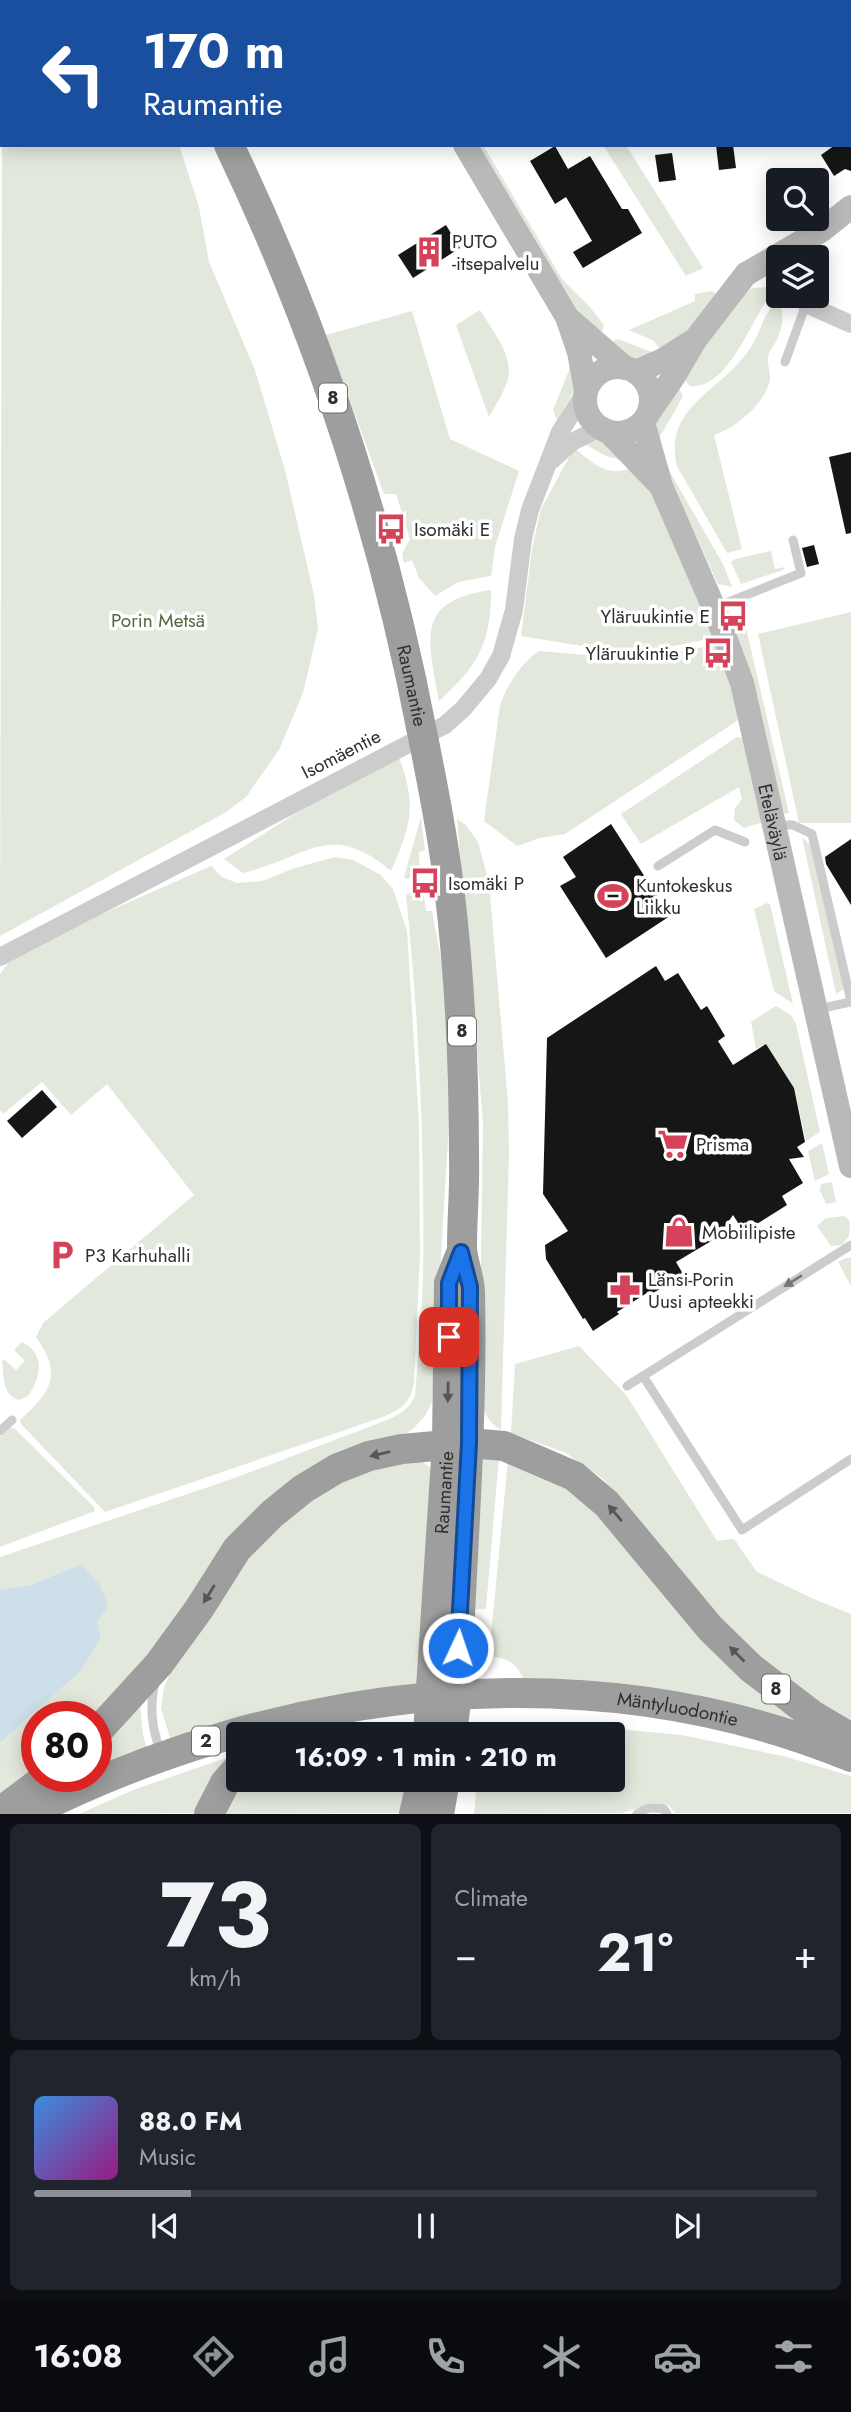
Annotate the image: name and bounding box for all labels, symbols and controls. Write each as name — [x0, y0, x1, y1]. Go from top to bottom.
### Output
text: 170 m — [143, 16, 285, 86]
icon: left — [28, 28, 119, 119]
text: Raumantie — [143, 81, 283, 127]
map controls — [766, 168, 829, 308]
button: search — [766, 168, 829, 231]
place label: PUTO -itsepalvelu — [452, 228, 539, 277]
building icon: PUTO -itsepalvelu — [412, 235, 446, 269]
button: layers — [766, 245, 829, 308]
road number: 8 — [319, 384, 347, 412]
bus stop icon: Isomäki E — [374, 512, 408, 546]
place label: Isomäki E — [414, 516, 490, 543]
bus stop icon: Yläruukintie E — [716, 599, 750, 633]
place label: Yläruukintie E — [601, 603, 710, 630]
park label: Porin Metsä — [111, 607, 205, 634]
bus stop icon: Yläruukintie P — [701, 636, 735, 670]
place label: Yläruukintie P — [586, 640, 695, 667]
street label: Raumantie — [390, 642, 434, 729]
street label: Isomäentie — [297, 722, 386, 786]
street label: Eteläväylä — [752, 781, 795, 863]
bus stop icon: Isomäki P — [408, 866, 442, 900]
place label: Isomäki P — [448, 870, 524, 897]
place label: Kuntokeskus Liikku — [636, 872, 733, 921]
sports icon: Kuntokeskus Liikku — [596, 879, 630, 913]
road number: 8 — [448, 1016, 476, 1046]
supermarket icon: Prisma — [656, 1127, 690, 1161]
place label: Prisma — [696, 1131, 749, 1158]
shop icon: Mobiilipiste — [662, 1215, 696, 1249]
place label: Mobiilipiste — [702, 1219, 796, 1246]
parking icon: P3 Karhuhalli — [45, 1238, 79, 1272]
place label: P3 Karhuhalli — [85, 1242, 191, 1269]
place label: Länsi-Porin Uusi apteekki — [648, 1266, 754, 1315]
pharmacy icon: Länsi-Porin Uusi apteekki — [608, 1273, 642, 1307]
one-way arrow — [784, 1275, 803, 1288]
pin — [419, 1307, 479, 1367]
icon: arrive — [430, 1318, 468, 1356]
one-way arrow — [442, 1381, 454, 1403]
one-way arrow — [369, 1449, 391, 1460]
street label: Raumantie — [428, 1450, 460, 1535]
one-way arrow — [607, 1504, 623, 1522]
one-way arrow — [202, 1584, 215, 1604]
position arrow — [421, 1611, 495, 1685]
one-way arrow — [729, 1647, 746, 1663]
road number: 8 — [762, 1674, 790, 1704]
street label: Mäntyluodontie — [616, 1685, 741, 1733]
speed limit sign: 80 — [21, 1701, 112, 1792]
road number: 2 — [192, 1726, 220, 1756]
text: 16:09 · 1 min · 210 m — [294, 1738, 557, 1776]
text: 73 — [160, 1850, 271, 1981]
text: Climate — [455, 1881, 528, 1915]
text: 21° — [597, 1915, 673, 1991]
text: − — [455, 1927, 477, 1982]
text: + — [794, 1927, 817, 1982]
text: km/h — [189, 1961, 241, 1995]
text: 88.0 FM — [139, 2102, 242, 2140]
text: Music — [139, 2140, 196, 2174]
icon: previous — [146, 2207, 184, 2245]
icon: pause — [407, 2207, 445, 2245]
icon: next — [668, 2207, 706, 2245]
icon: directions — [189, 2332, 238, 2381]
icon: music — [305, 2332, 354, 2381]
icon: phone — [421, 2332, 470, 2381]
icon: climate — [537, 2332, 586, 2381]
icon: car — [653, 2332, 702, 2381]
icon: filters — [769, 2332, 818, 2381]
text: 16:08 — [33, 2333, 123, 2379]

